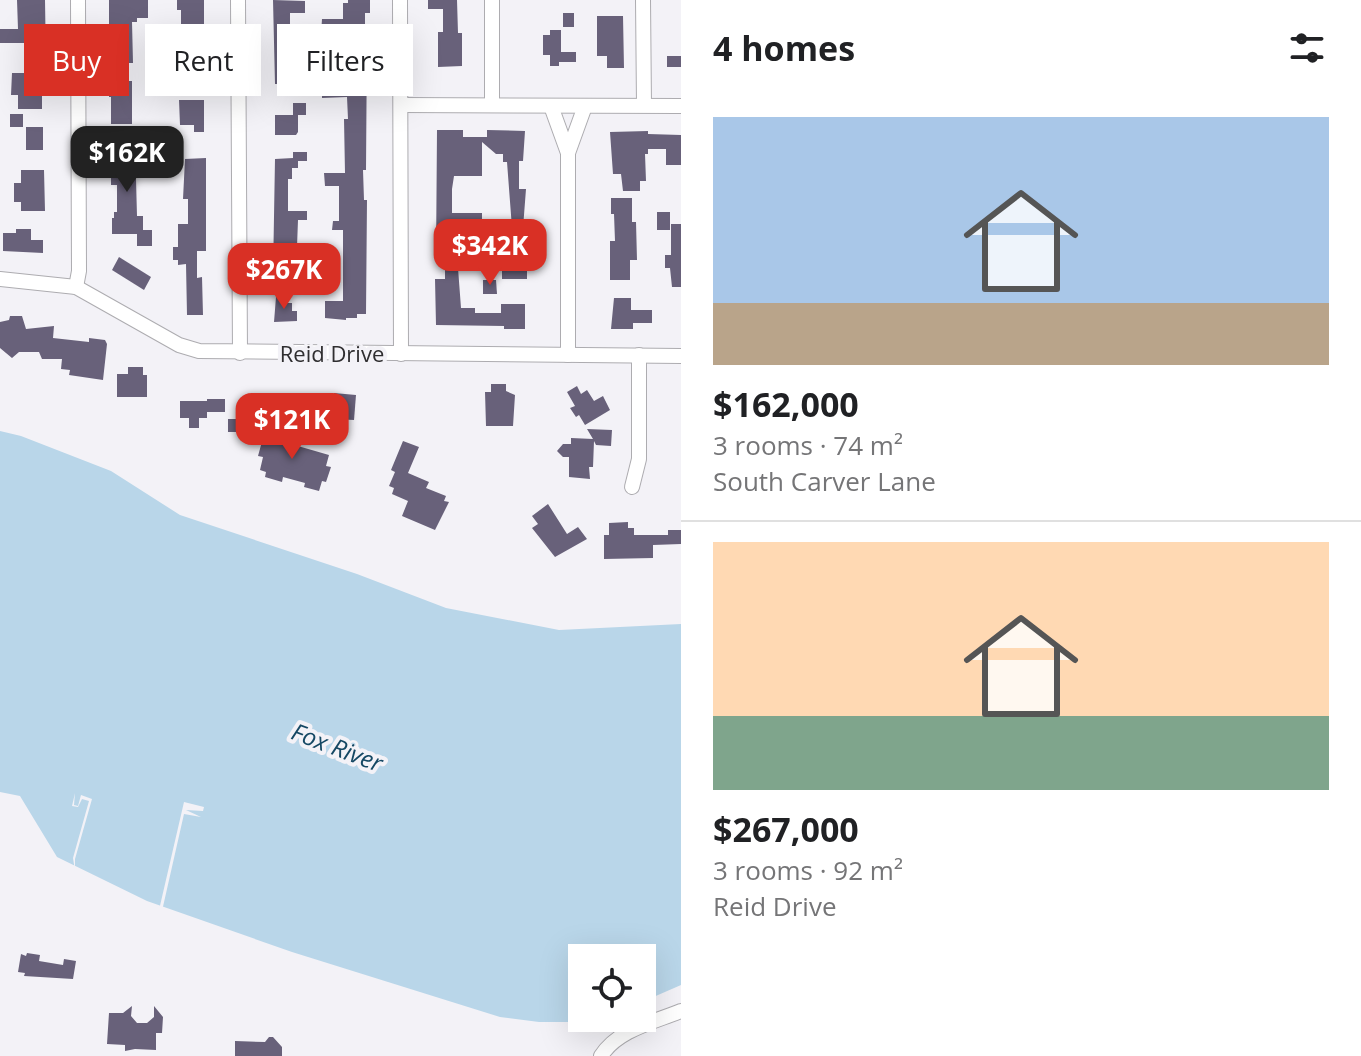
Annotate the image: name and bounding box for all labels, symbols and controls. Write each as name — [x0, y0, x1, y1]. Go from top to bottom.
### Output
chip: Buy — [24, 24, 129, 96]
chip: Rent — [145, 24, 261, 96]
chip: Filters — [277, 24, 413, 96]
text: 4 homes — [713, 25, 855, 71]
icon: filters — [1285, 26, 1329, 70]
pin: $162K — [71, 126, 183, 194]
text: $162K — [89, 134, 165, 170]
icon: home — [949, 169, 1093, 313]
pin: $342K — [434, 219, 546, 287]
text: $342K — [452, 227, 528, 263]
pin: $267K — [228, 243, 340, 311]
text: $267K — [246, 251, 322, 287]
street label: Reid Drive — [280, 338, 384, 368]
text: $162,000 — [713, 381, 859, 427]
pin: $121K — [236, 393, 348, 461]
text: $121K — [254, 401, 330, 437]
text: 3 rooms · 74 m² — [713, 427, 903, 463]
text: South Carver Lane — [713, 463, 936, 499]
icon: home — [949, 594, 1093, 738]
water label: Fox River — [287, 714, 389, 780]
text: $267,000 — [713, 806, 859, 852]
text: 3 rooms · 92 m² — [713, 852, 903, 888]
text: Reid Drive — [713, 888, 837, 924]
map controls — [568, 944, 656, 1032]
button: locate — [568, 944, 656, 1032]

